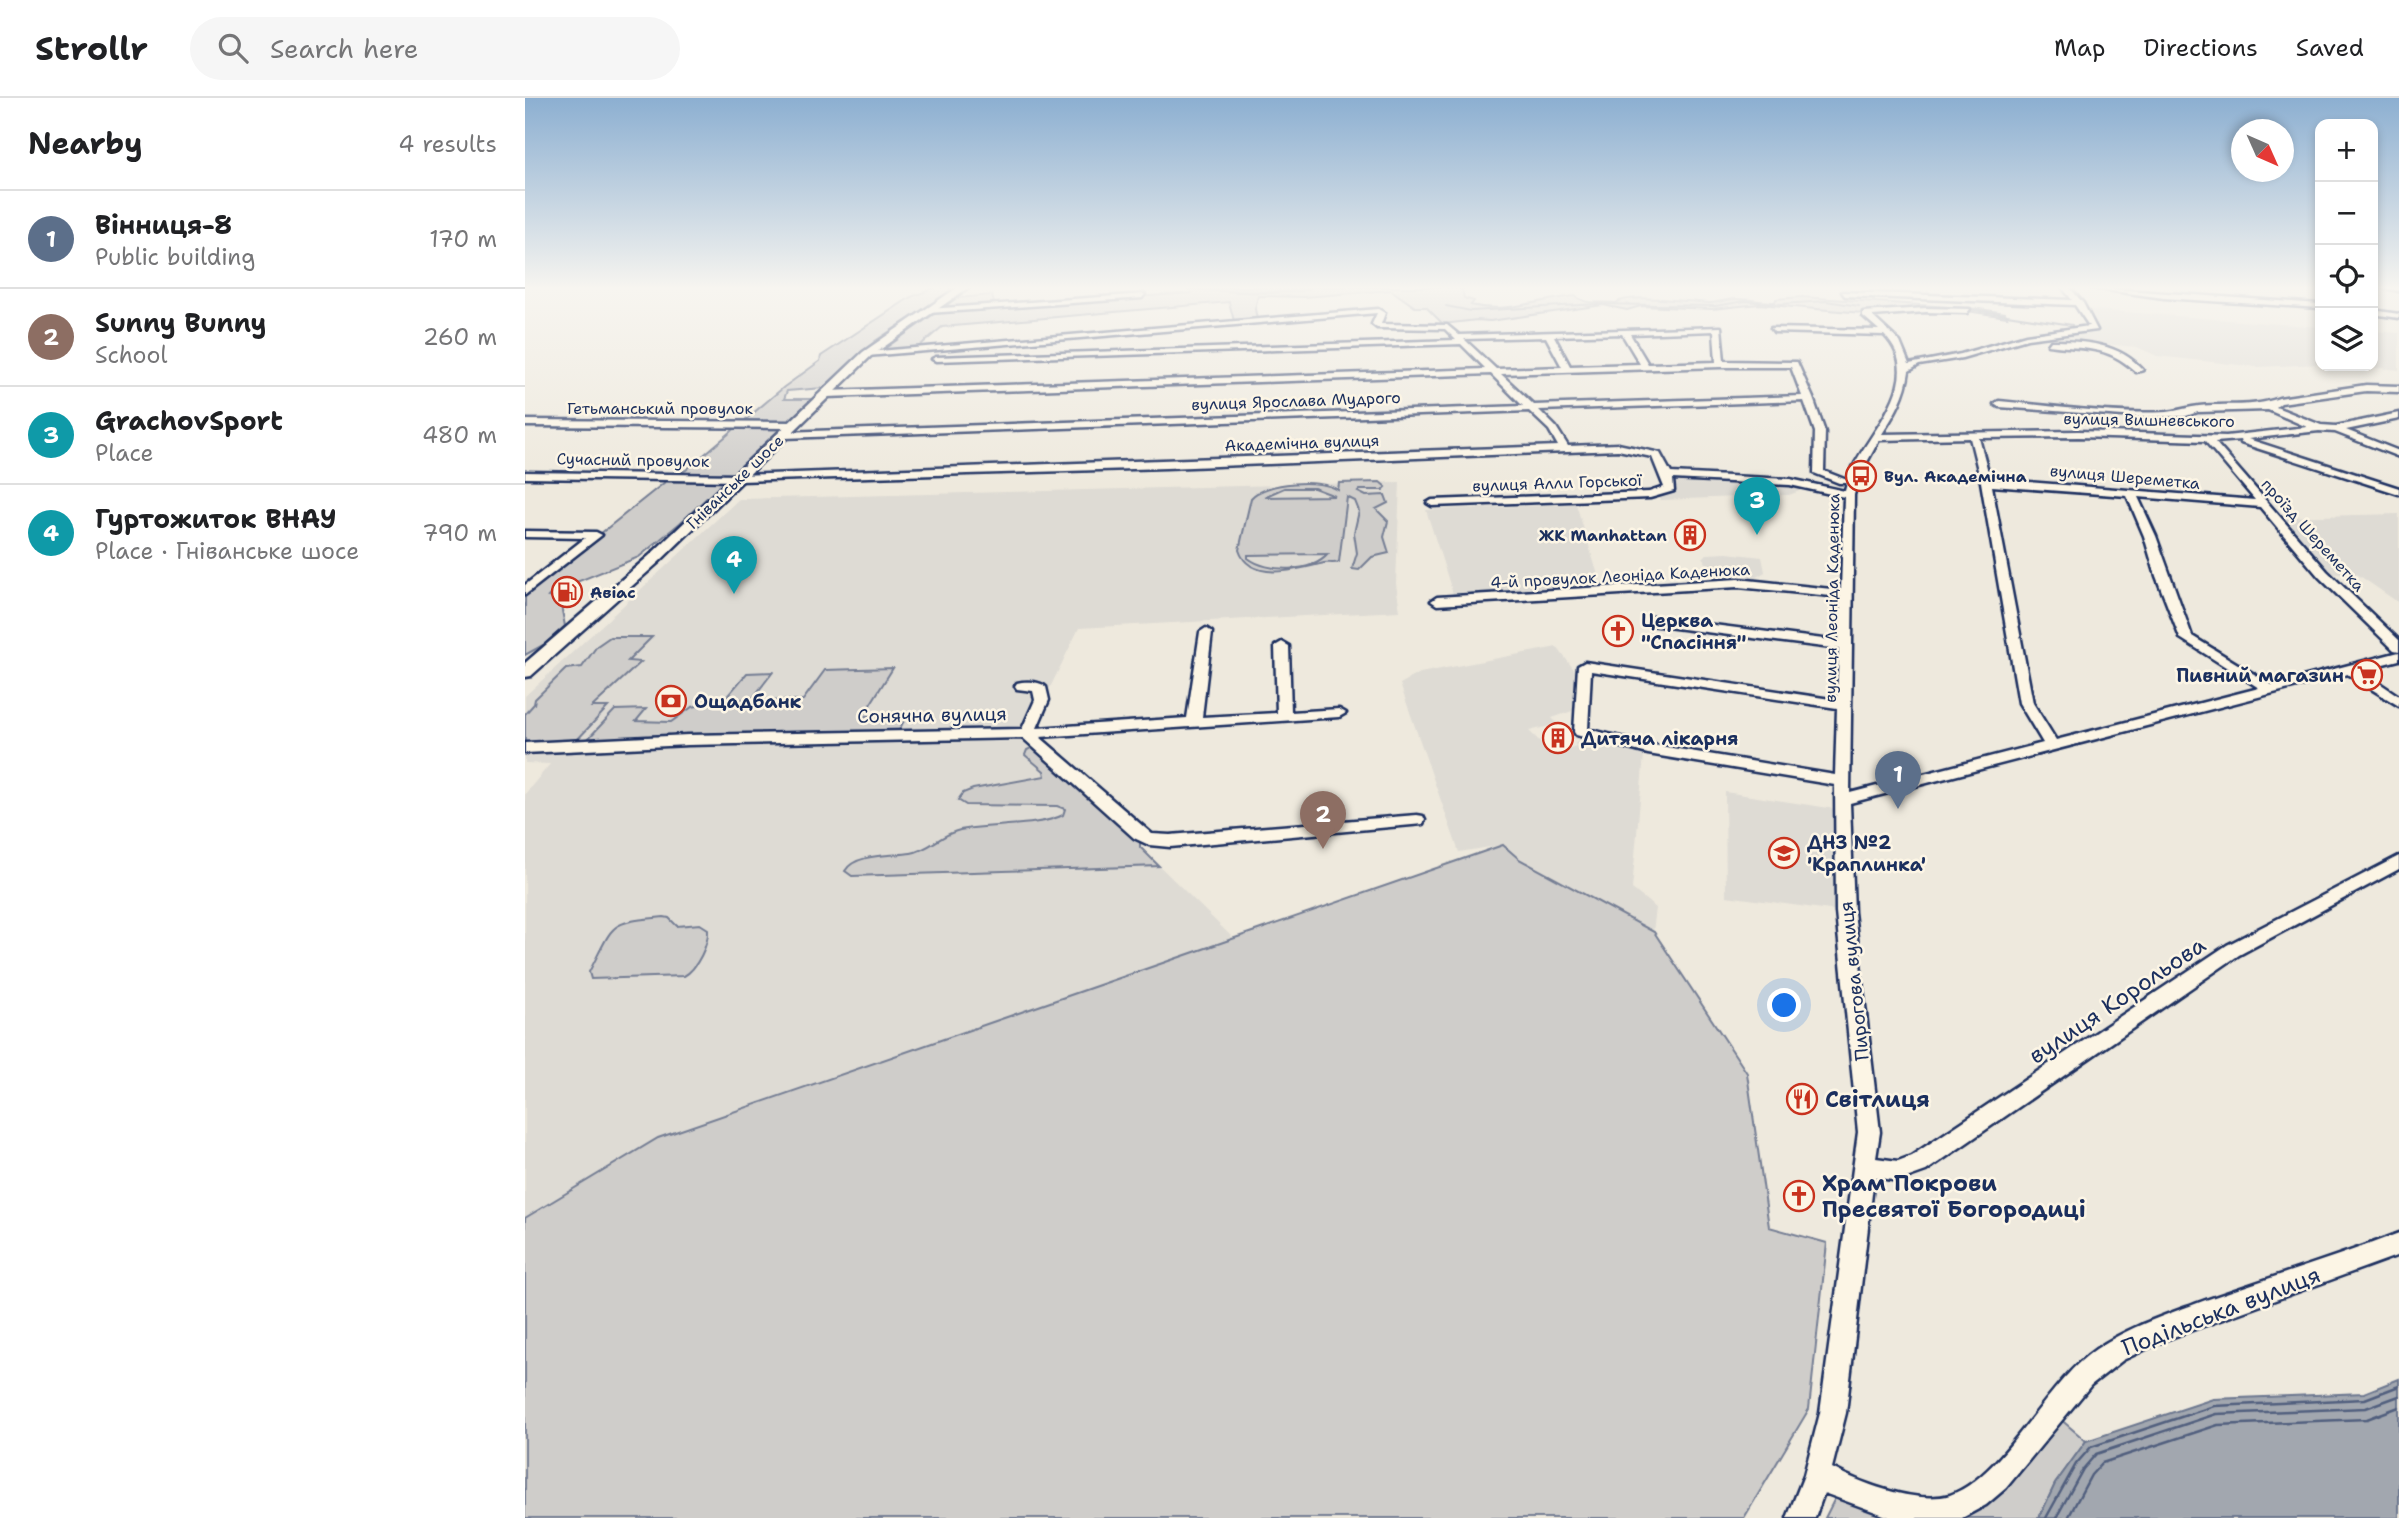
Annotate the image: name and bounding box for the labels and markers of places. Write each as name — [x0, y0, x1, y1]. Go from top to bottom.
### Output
bus stop icon: Вул. Академічна — [1844, 459, 1878, 493]
place label: Вул. Академічна — [1884, 466, 2027, 487]
pin: 3 — [1734, 477, 1780, 535]
building icon: ЖК Manhattan — [1673, 518, 1707, 552]
place label: ЖК Manhattan — [1539, 525, 1667, 546]
pin: 4 — [711, 536, 757, 594]
fuel station icon: Авіас — [550, 575, 584, 609]
place label: Авіас — [590, 582, 636, 603]
place label: Церква "Спасіння" — [1641, 608, 1747, 655]
church icon: Церква "Спасіння" — [1601, 614, 1635, 648]
supermarket icon: Пивний магазин — [2350, 658, 2384, 692]
place label: Пивний магазин — [2176, 663, 2344, 688]
bank icon: Ощадбанк — [654, 684, 688, 718]
place label: Ощадбанк — [694, 689, 802, 714]
building icon: Дитяча лікарня — [1541, 721, 1575, 755]
place label: Дитяча лікарня — [1581, 726, 1738, 751]
pin: 1 — [1875, 751, 1921, 809]
pin: 2 — [1300, 791, 1346, 849]
place label: ДНЗ №2 'Краплинка' — [1807, 830, 1926, 877]
school or university icon: ДНЗ №2 'Краплинка' — [1767, 836, 1801, 870]
restaurant icon: Світлиця — [1785, 1082, 1819, 1116]
place label: Світлиця — [1825, 1084, 1930, 1114]
place label: Храм Покрови Пресвятої Богородиці — [1822, 1168, 2086, 1224]
church icon: Храм Покрови Пресвятої Богородиці — [1782, 1179, 1816, 1213]

